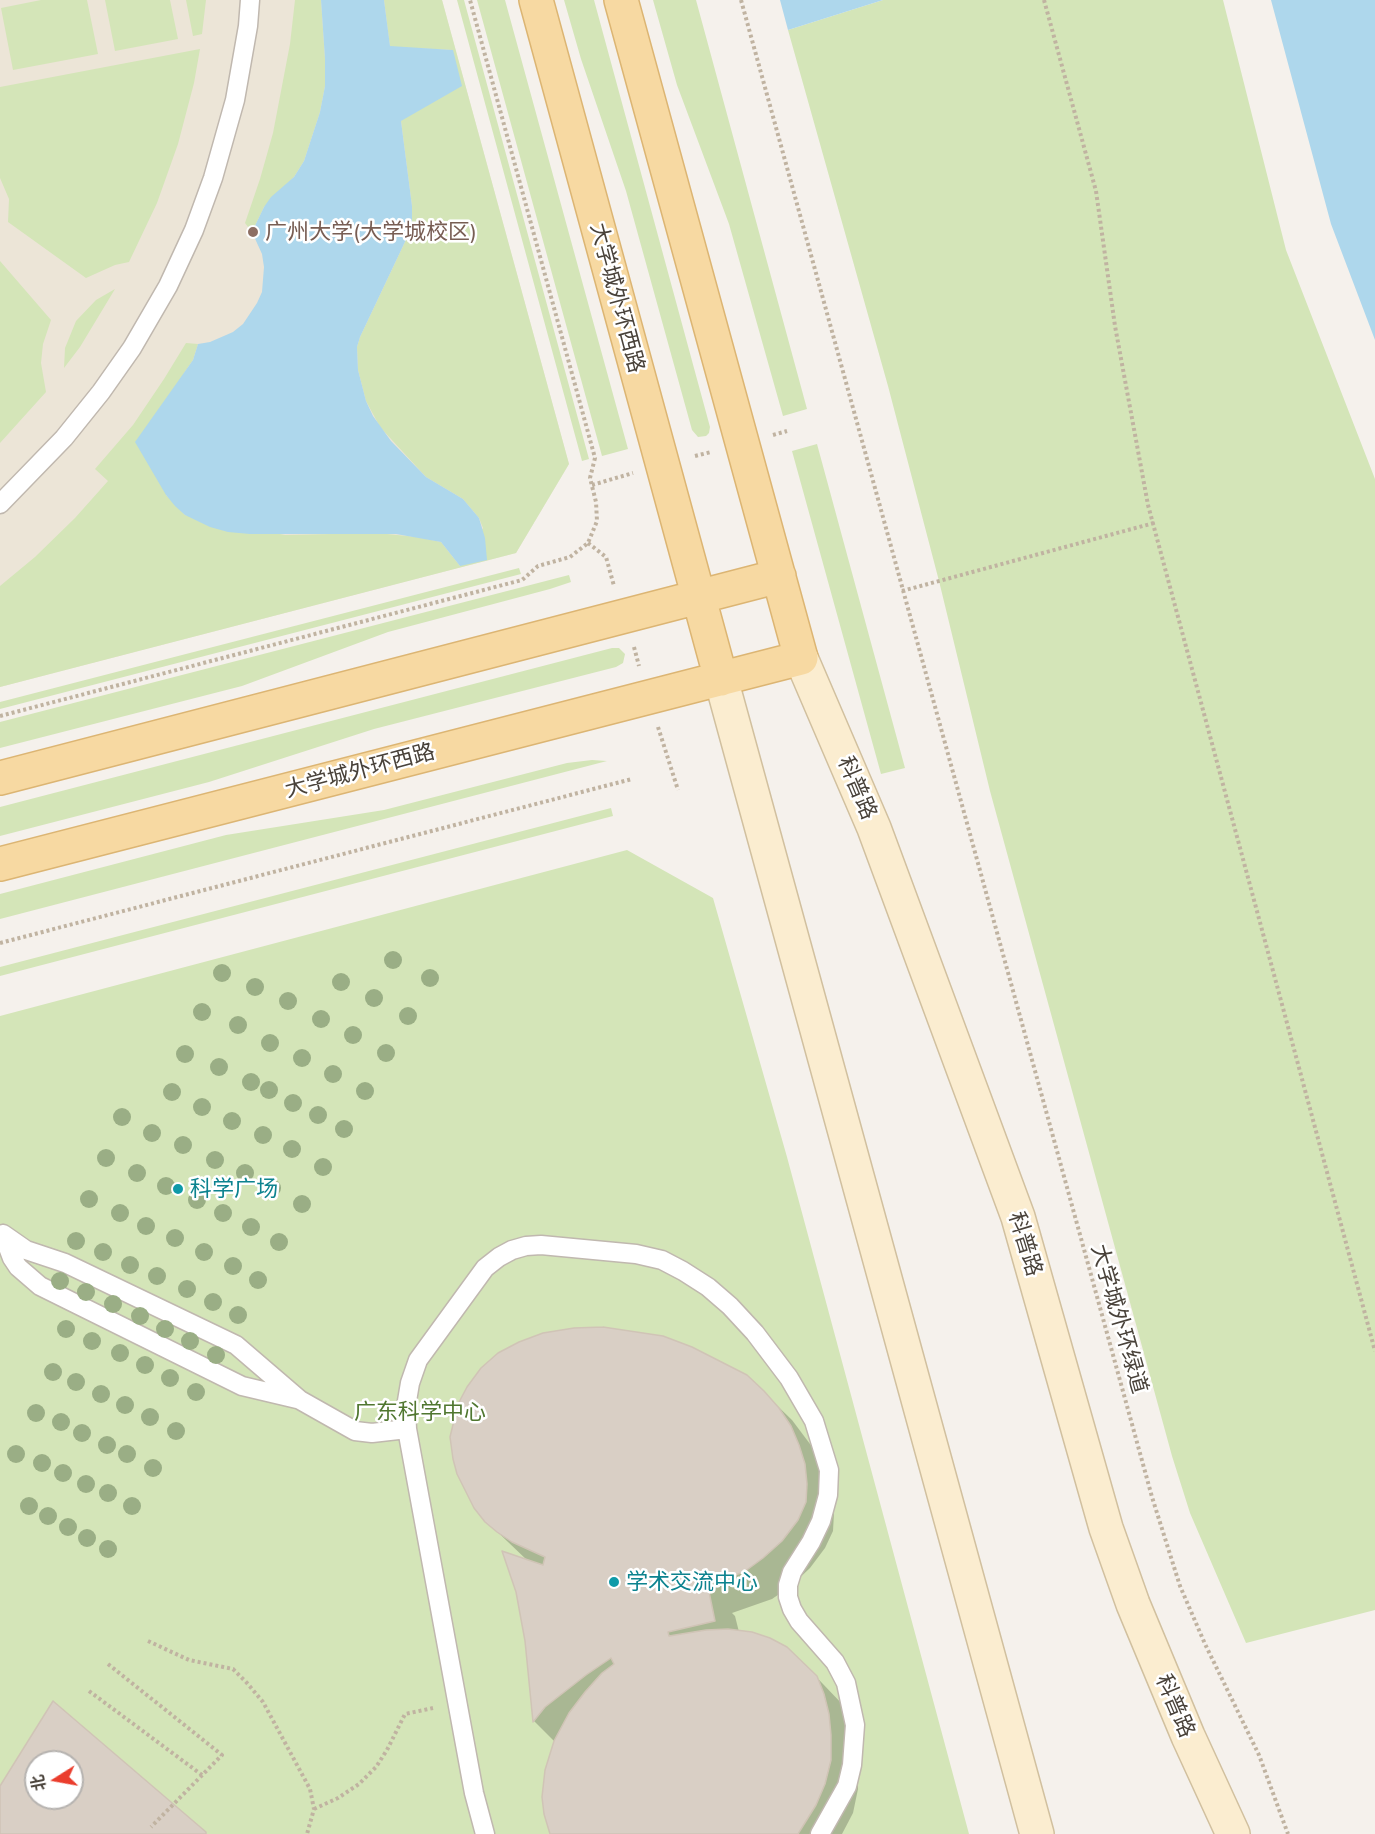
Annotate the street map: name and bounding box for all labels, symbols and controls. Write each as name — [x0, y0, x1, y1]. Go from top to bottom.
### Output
place label: 广州大学(大学城校区) — [265, 219, 477, 245]
street label: 大学城外环西路 — [584, 220, 650, 376]
marker: 广州大学(大学城校区) — [246, 225, 260, 239]
street label: 大学城外环西路 — [282, 738, 438, 804]
street label: 科普路 — [832, 752, 882, 824]
place label: 科学广场 — [190, 1176, 278, 1202]
marker: 科学广场 — [171, 1182, 185, 1196]
street label: 科普路 — [1003, 1209, 1047, 1279]
street label: 大学城外环绿道 — [1085, 1241, 1153, 1397]
park label: 广东科学中心 — [354, 1399, 486, 1425]
place label: 学术交流中心 — [626, 1569, 758, 1595]
marker: 学术交流中心 — [607, 1575, 621, 1589]
street label: 科普路 — [1150, 1670, 1200, 1742]
north arrow — [24, 1750, 84, 1810]
text: 北 — [27, 1773, 50, 1793]

